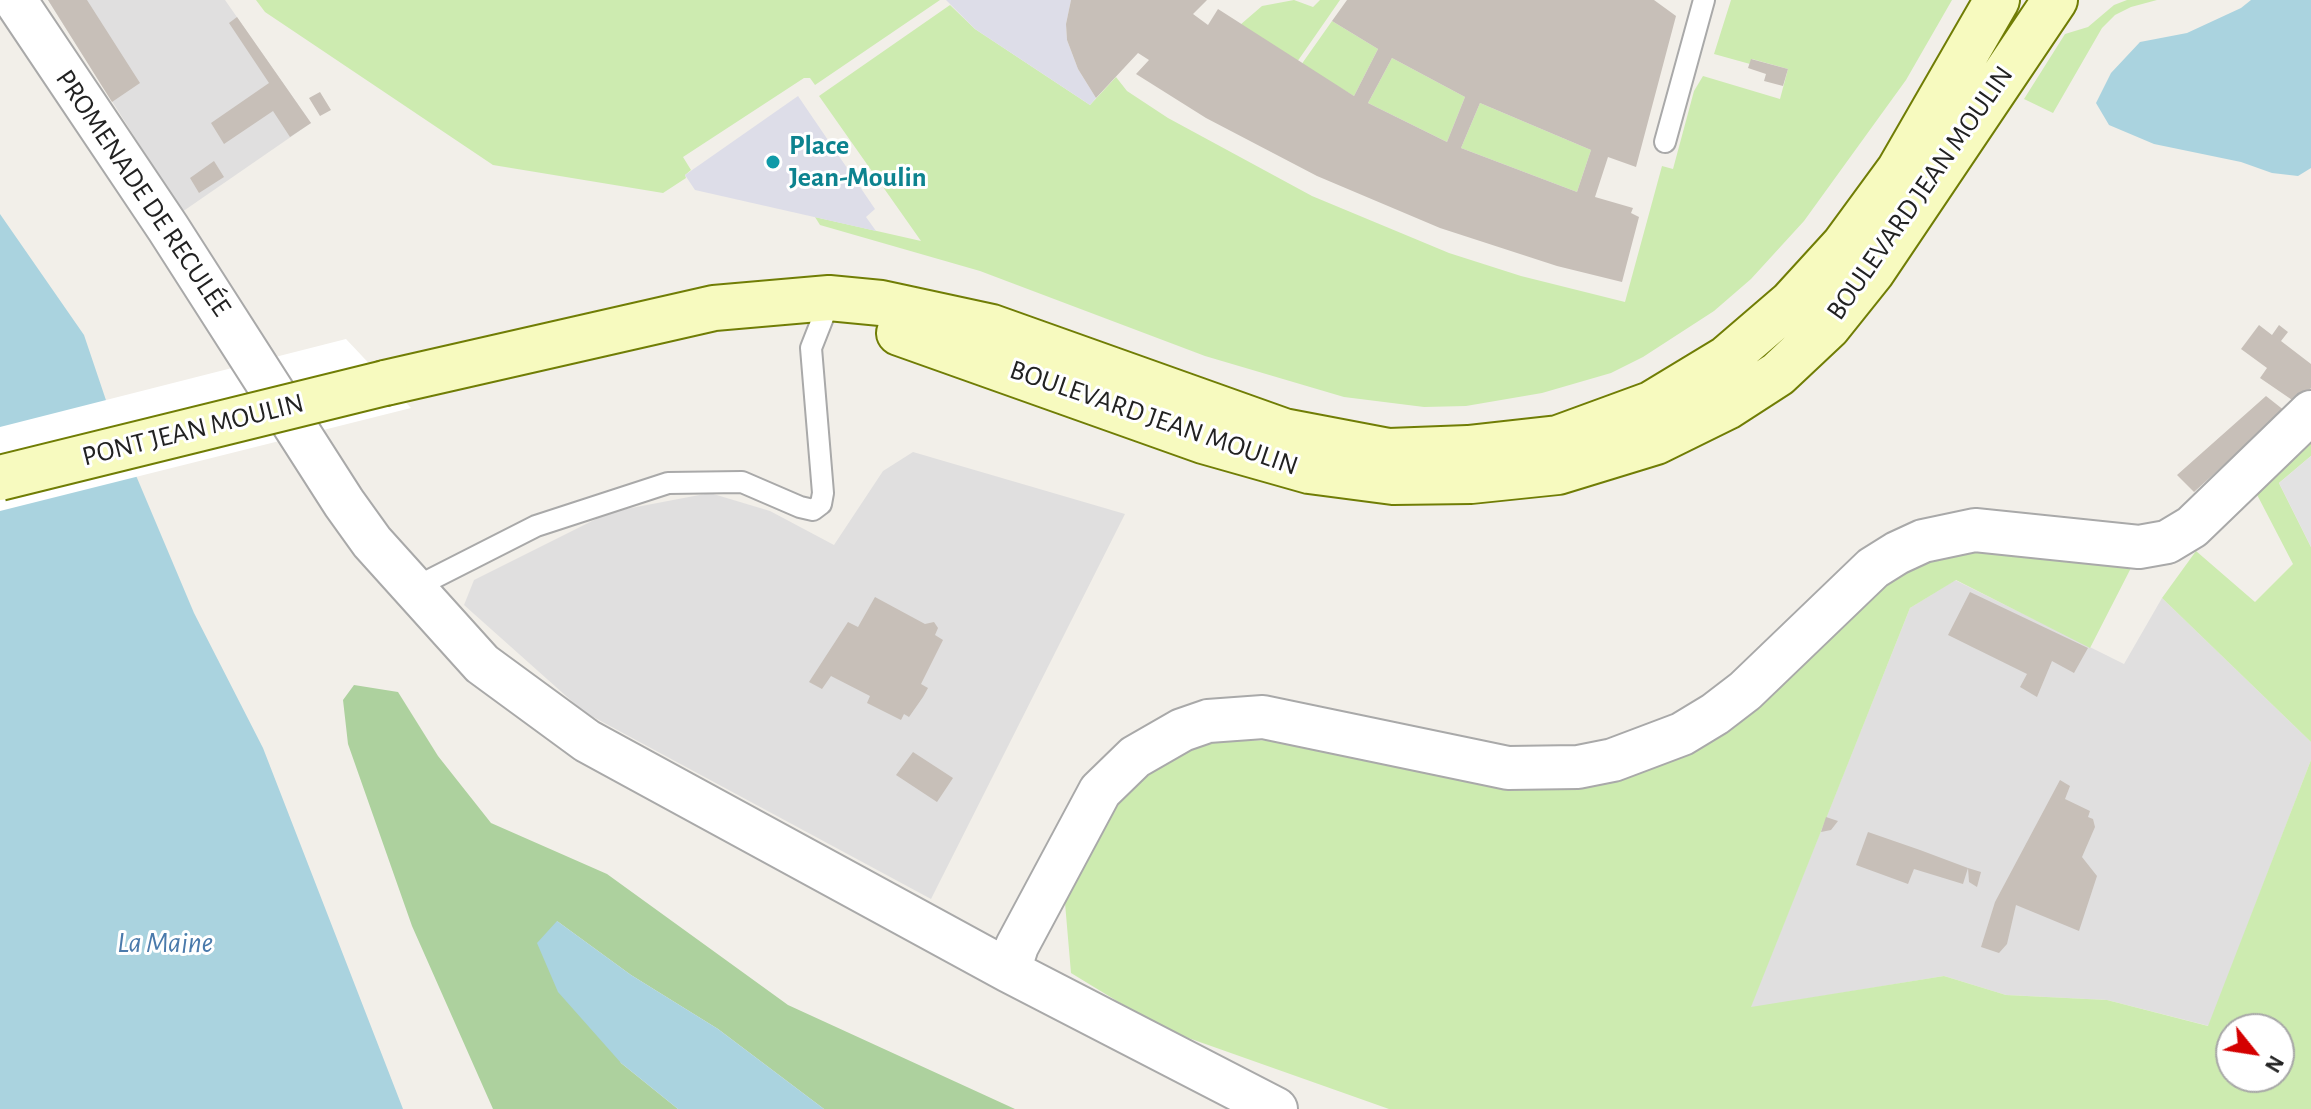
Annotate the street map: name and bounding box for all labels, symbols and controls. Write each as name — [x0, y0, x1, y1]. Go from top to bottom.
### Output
street label: BOULEVARD JEAN MOULIN — [1819, 59, 2021, 327]
street label: PROMENADE DE RECULÉE — [48, 63, 238, 323]
place label: Place Jean-Moulin — [789, 129, 927, 195]
marker: Place Jean-Moulin — [764, 153, 782, 171]
street label: BOULEVARD JEAN MOULIN — [1005, 353, 1303, 483]
street label: PONT JEAN MOULIN — [79, 386, 307, 474]
water label: La Maine — [117, 925, 213, 961]
north arrow — [2215, 1013, 2295, 1093]
text: N — [2261, 1052, 2287, 1076]

